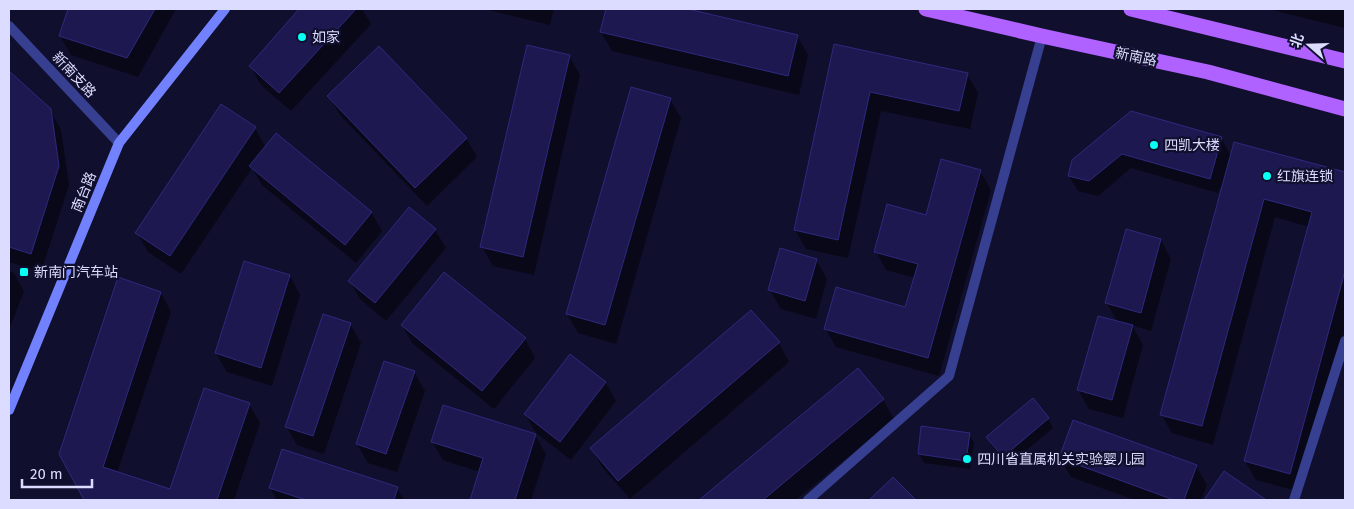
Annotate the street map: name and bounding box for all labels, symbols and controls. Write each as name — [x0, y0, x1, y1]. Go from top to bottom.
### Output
north arrow — [1284, 20, 1334, 70]
place label: 如家 — [312, 29, 340, 46]
marker: 如家 — [296, 31, 308, 43]
text: 北 — [1287, 31, 1308, 50]
street label: 新南路 — [1114, 44, 1158, 70]
street label: 新南支路 — [49, 49, 99, 101]
place label: 四凯大楼 — [1164, 137, 1220, 154]
marker: 四凯大楼 — [1148, 139, 1160, 151]
place label: 红旗连锁 — [1277, 168, 1333, 185]
street label: 南台路 — [68, 169, 100, 215]
marker: 红旗连锁 — [1261, 170, 1273, 182]
place label: 新南门汽车站 — [34, 264, 118, 281]
marker: 新南门汽车站 — [18, 266, 30, 278]
place label: 四川省直属机关实验婴儿园 — [977, 451, 1145, 468]
marker: 四川省直属机关实验婴儿园 — [961, 453, 973, 465]
scale bar — [22, 456, 92, 488]
text: 20 m — [30, 465, 63, 483]

